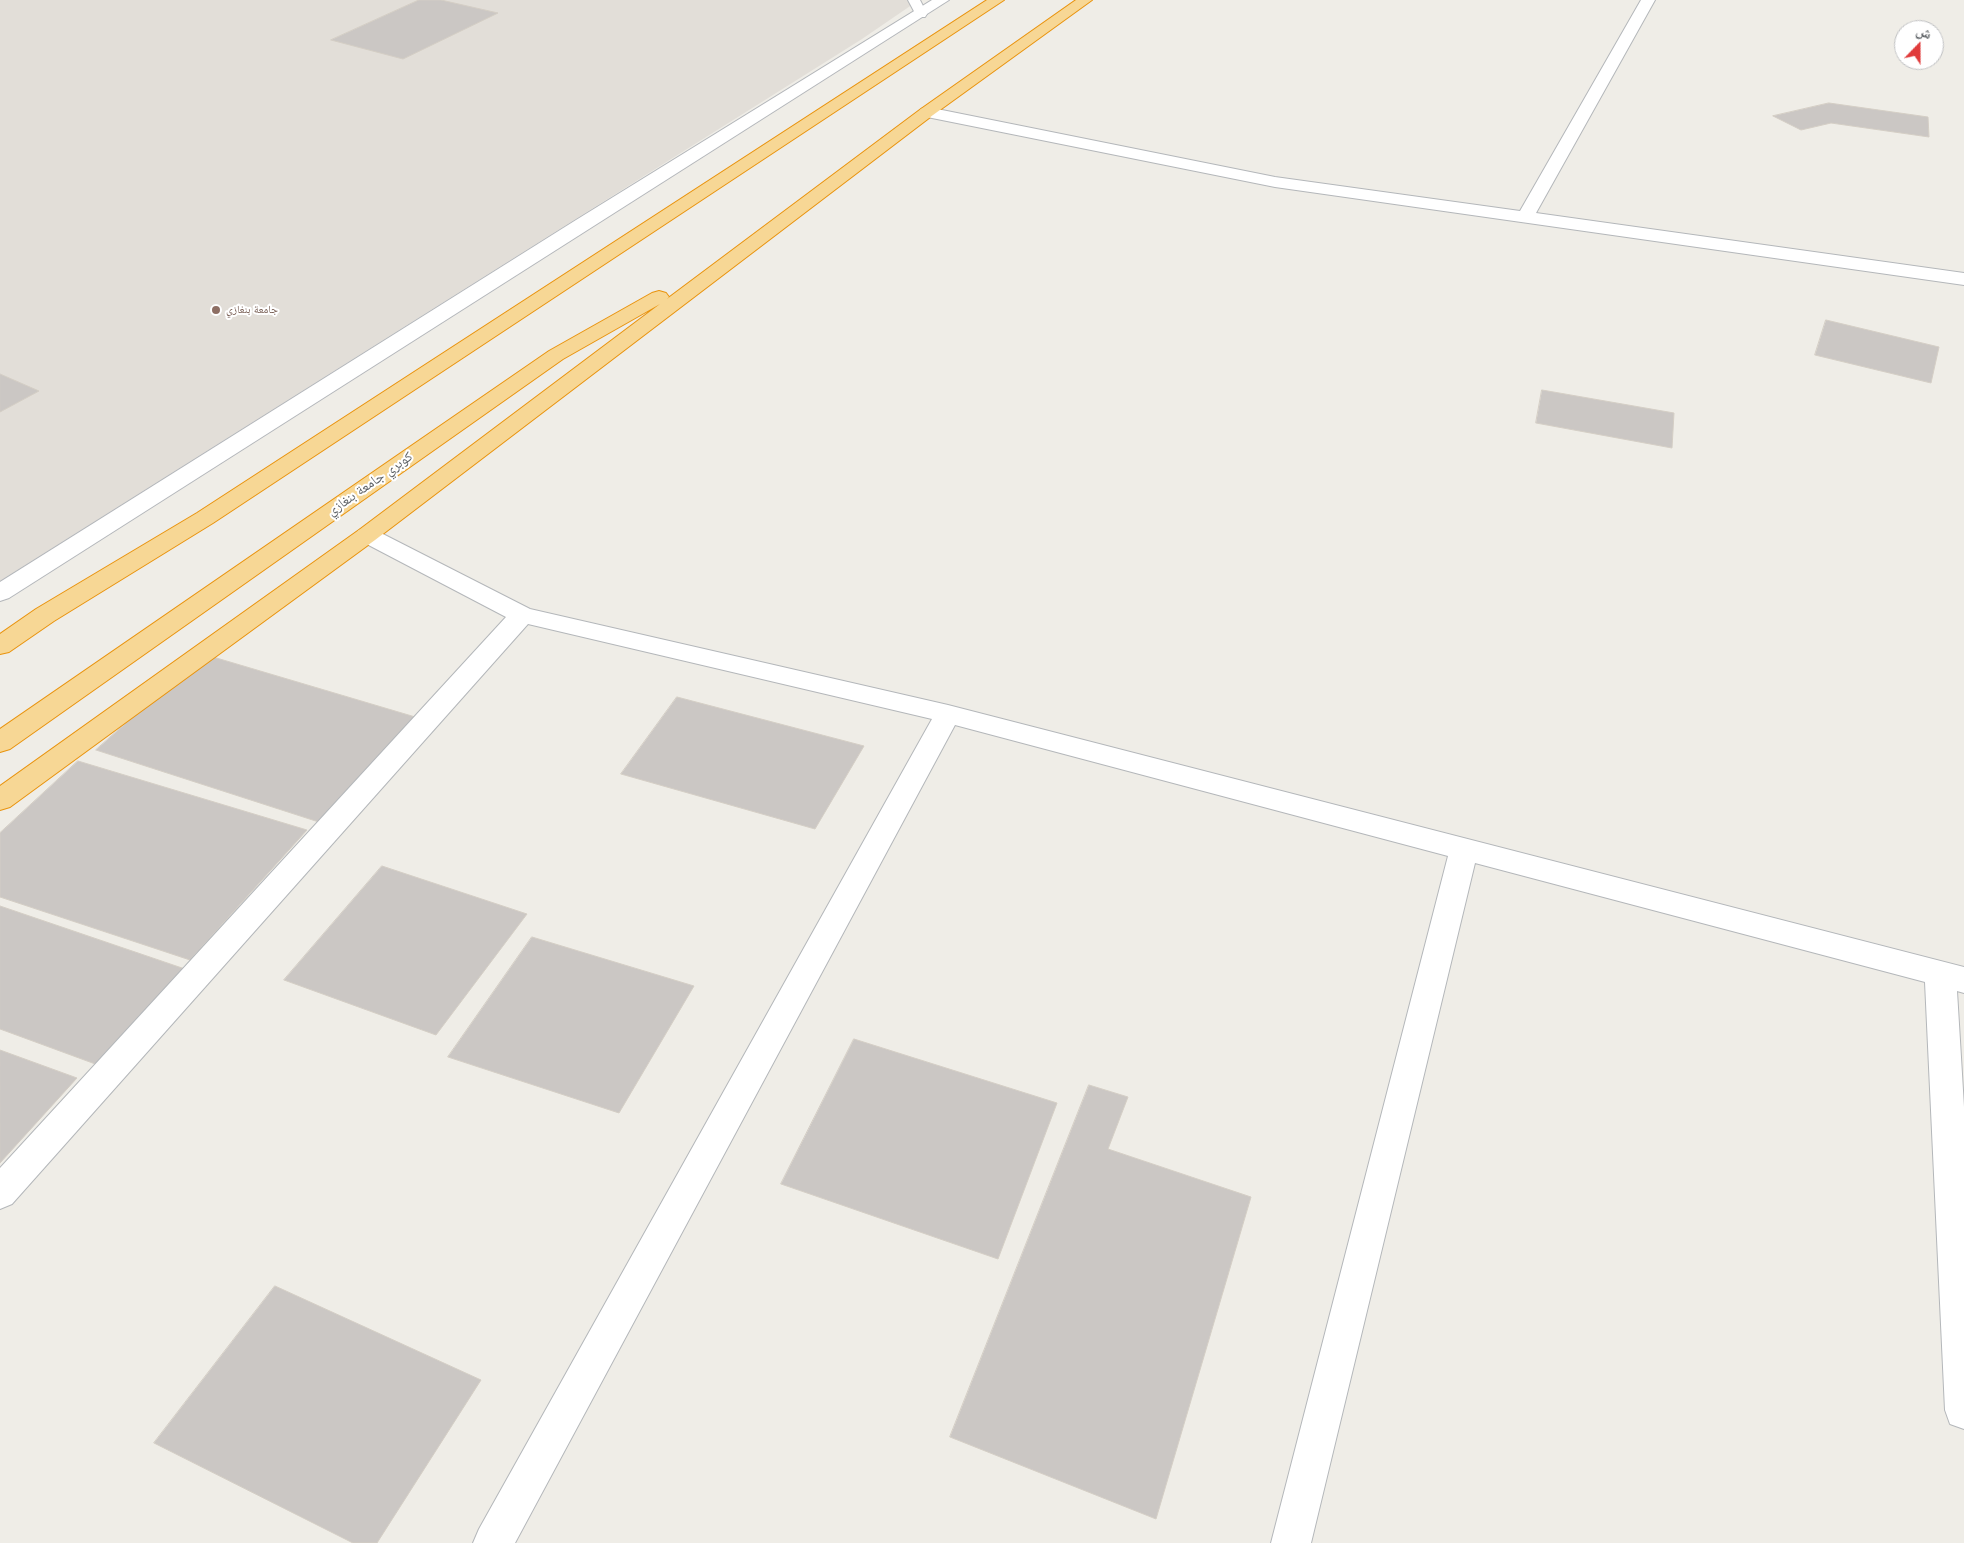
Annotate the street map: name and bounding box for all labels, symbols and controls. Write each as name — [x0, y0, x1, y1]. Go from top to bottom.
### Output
north arrow — [1894, 20, 1944, 70]
text: ش — [1914, 22, 1934, 42]
place label: جامعة بنغازي — [226, 303, 278, 317]
marker: جامعة بنغازي — [210, 304, 222, 316]
street label: كوبري جامعة بنغازي — [324, 448, 416, 520]

